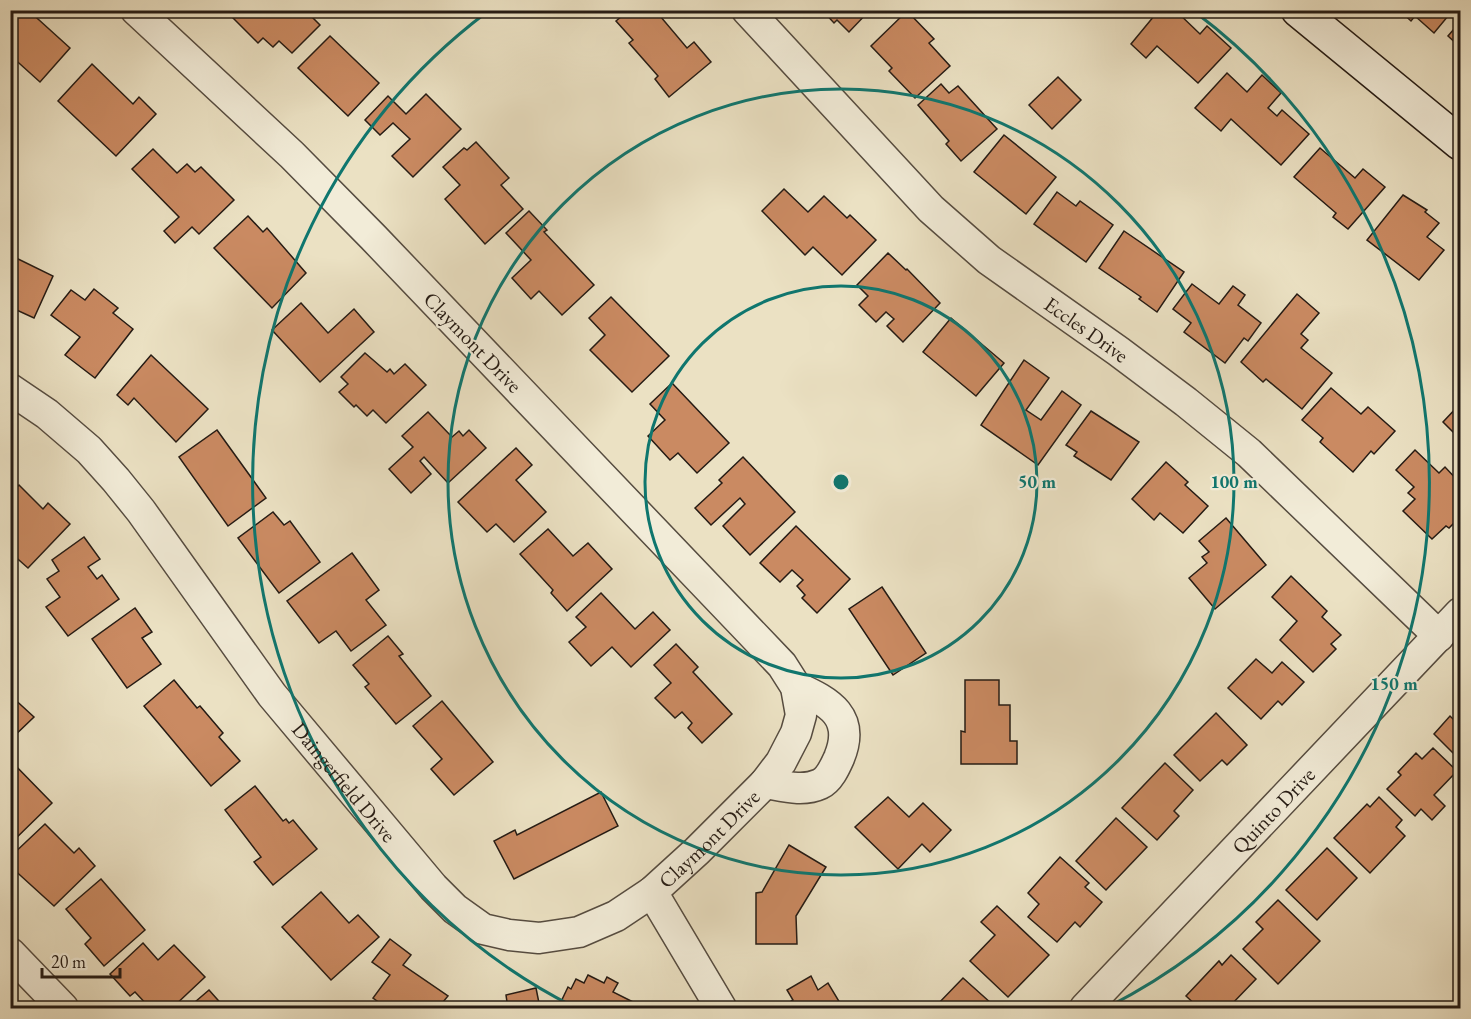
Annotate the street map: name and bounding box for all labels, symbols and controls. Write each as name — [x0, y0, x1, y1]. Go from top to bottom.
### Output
street label: Claymont Drive — [418, 286, 528, 398]
street label: Eccles Drive — [1039, 290, 1134, 368]
text: 50 m — [1018, 470, 1056, 493]
text: 100 m — [1210, 470, 1258, 493]
centre of rings — [831, 472, 851, 492]
text: 150 m — [1370, 672, 1418, 695]
street label: Daingerfield Drive — [286, 716, 403, 847]
street label: Quinto Drive — [1225, 761, 1320, 860]
street label: Claymont Drive — [652, 783, 765, 894]
scale bar — [42, 941, 120, 979]
text: 20 m — [51, 950, 86, 973]

